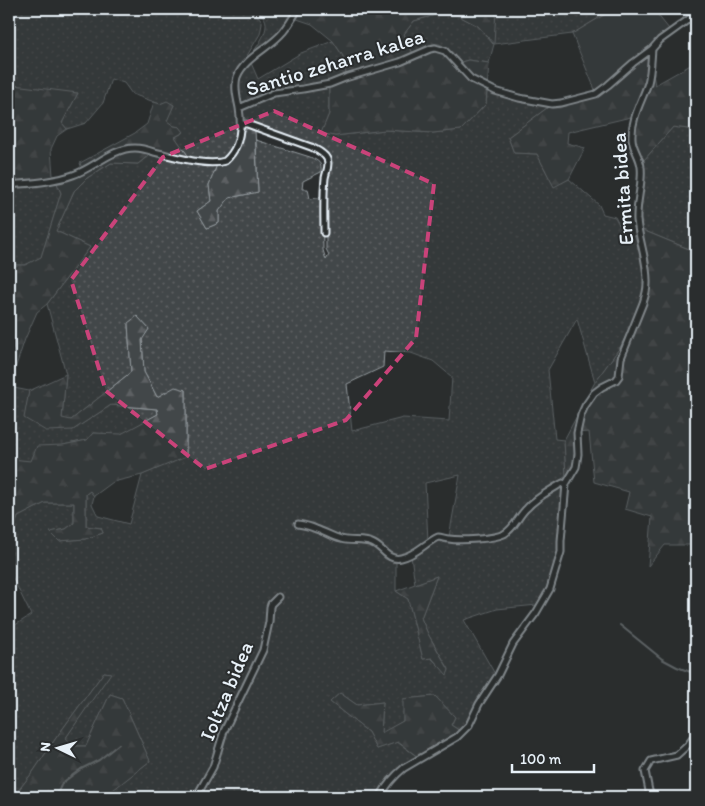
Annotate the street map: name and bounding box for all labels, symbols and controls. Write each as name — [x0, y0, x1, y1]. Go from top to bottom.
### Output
street label: Santio zeharra kalea — [243, 23, 427, 101]
street label: Ermita bidea — [606, 132, 638, 246]
street label: Ioltza bidea — [194, 638, 258, 744]
north arrow — [32, 724, 82, 774]
text: N — [37, 741, 54, 752]
scale bar — [512, 741, 595, 773]
text: 100 m — [520, 750, 562, 768]

